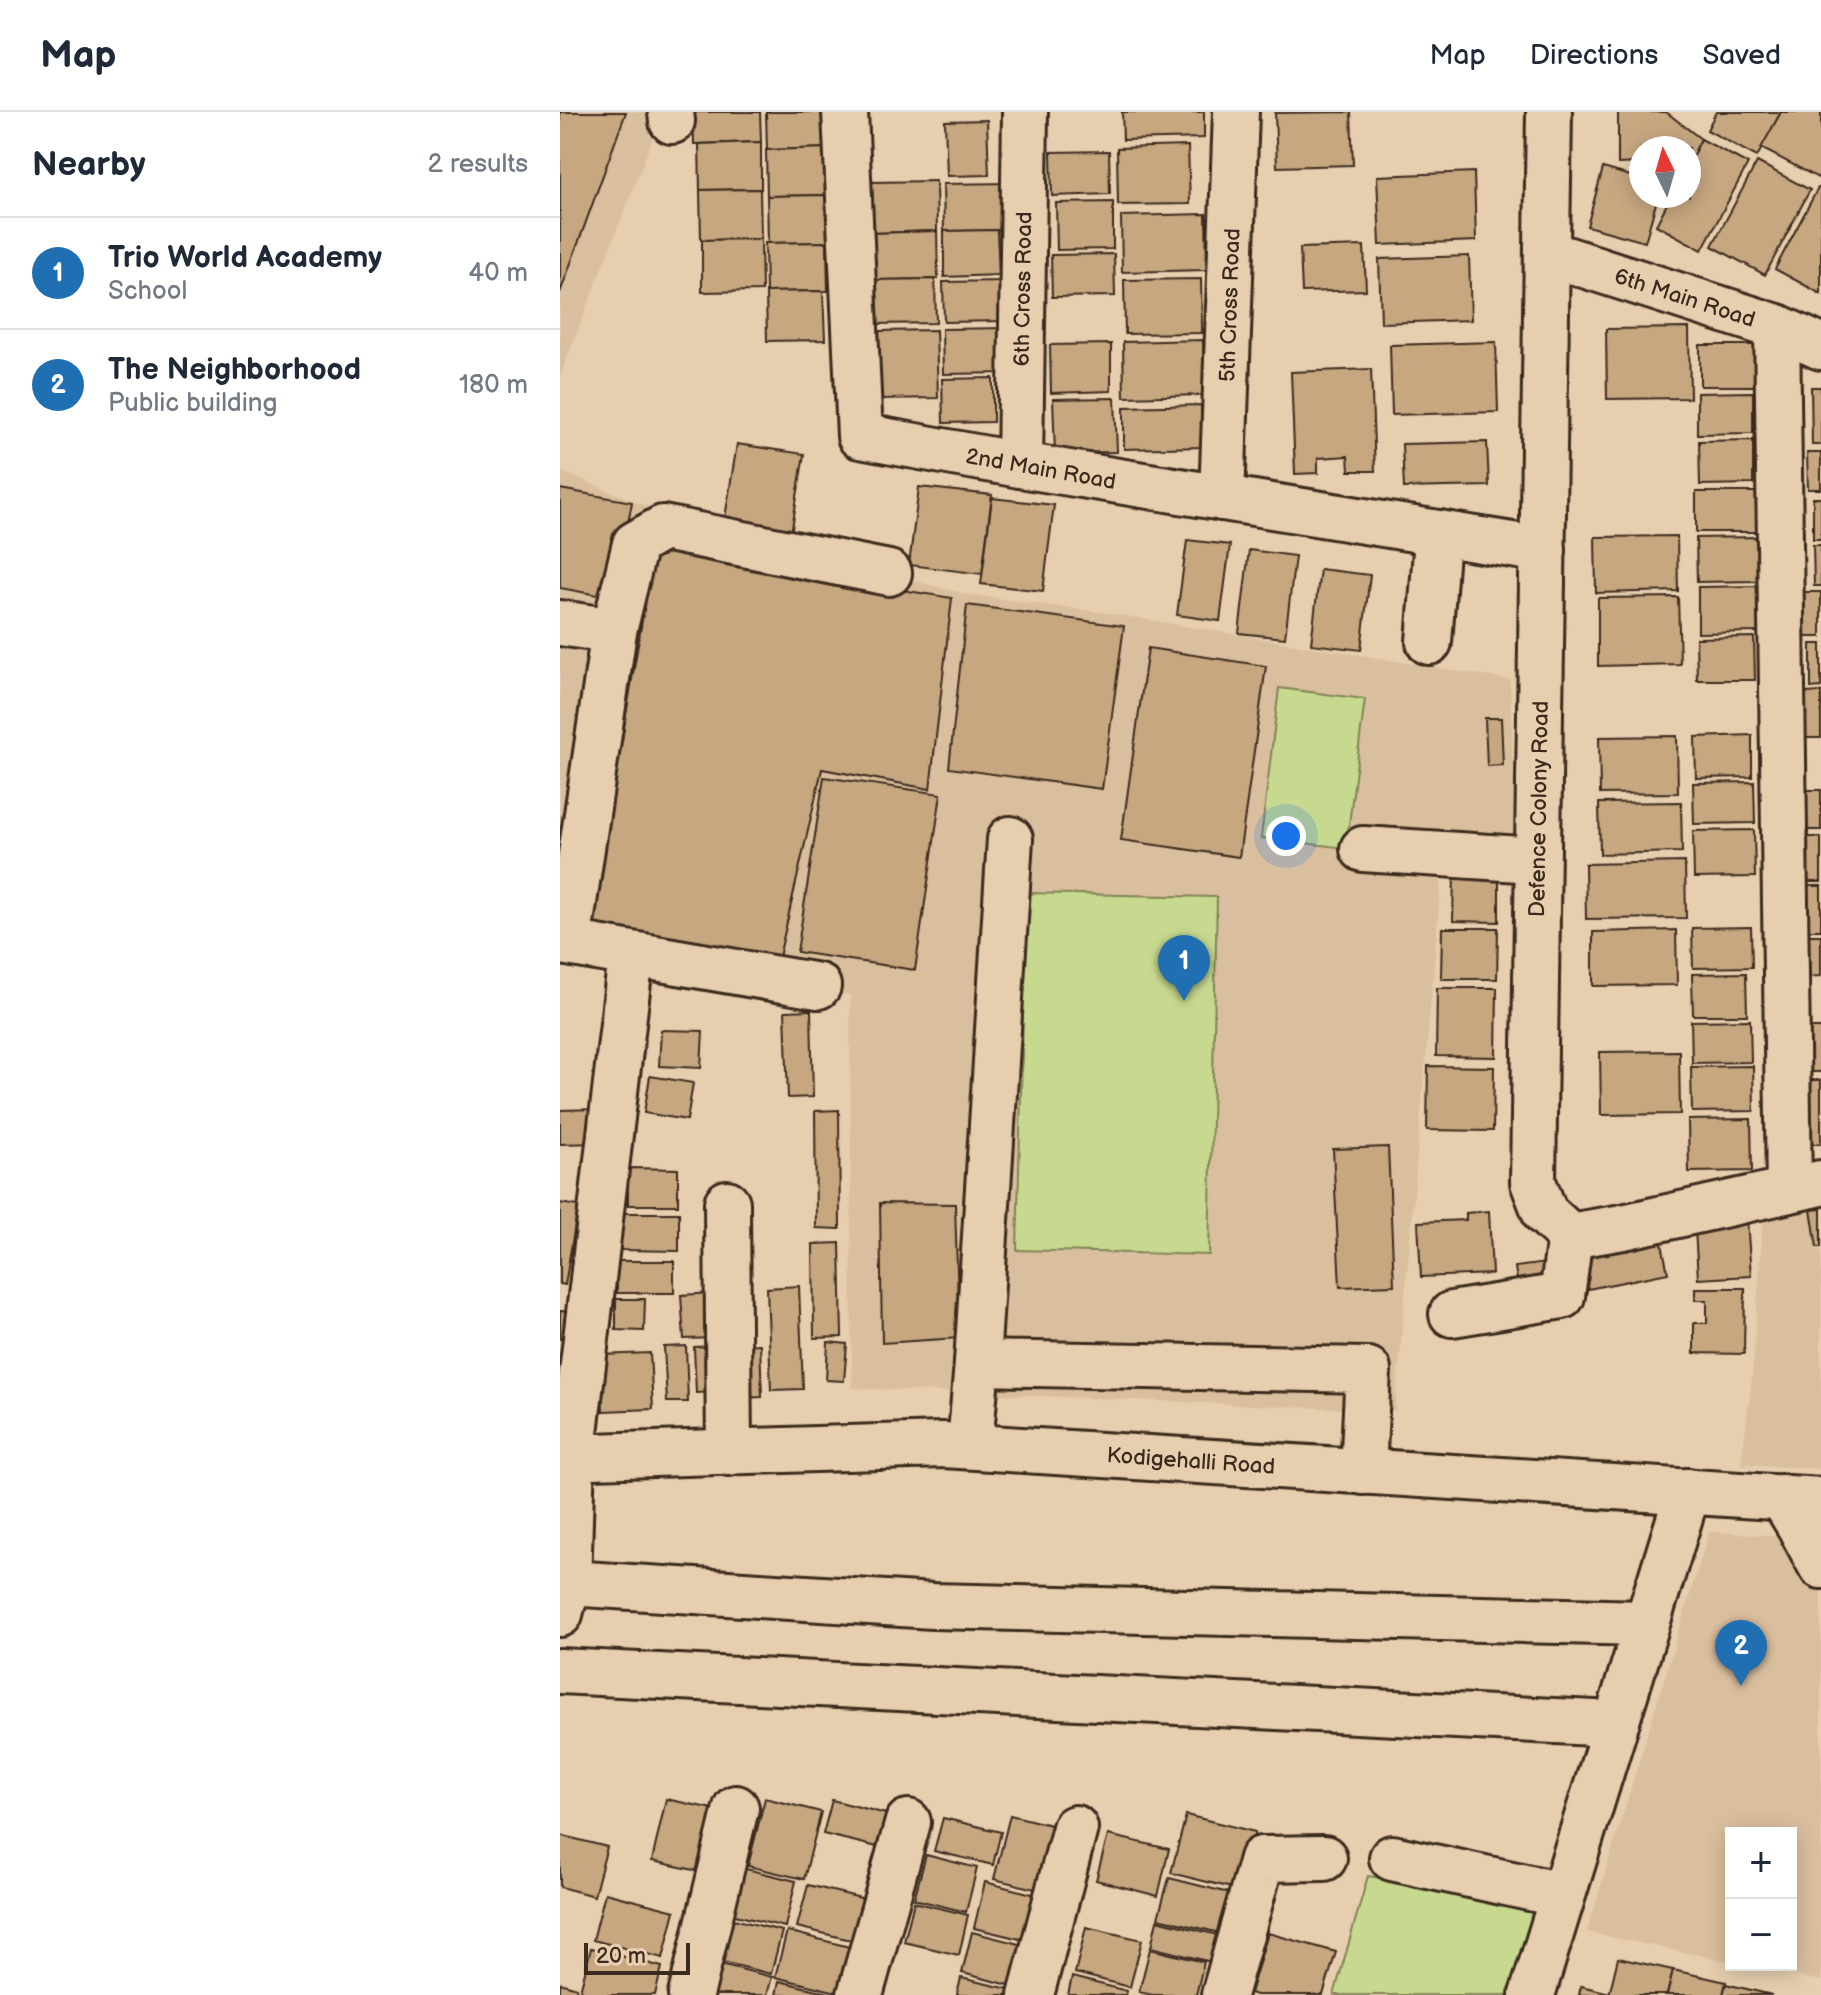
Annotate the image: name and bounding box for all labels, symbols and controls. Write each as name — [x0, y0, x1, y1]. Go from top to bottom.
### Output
text: Map — [40, 33, 116, 78]
text: Map — [1429, 39, 1486, 72]
text: Directions — [1530, 39, 1658, 72]
text: Saved — [1702, 39, 1781, 72]
north arrow — [1629, 136, 1701, 208]
text: Nearby — [32, 144, 146, 185]
text: 2 results — [428, 149, 528, 180]
street label: 6th Cross Road — [1009, 211, 1038, 367]
street label: 5th Cross Road — [1214, 228, 1247, 382]
text: Trio World Academy — [108, 240, 382, 276]
text: 1 — [53, 258, 63, 289]
text: 40 m — [468, 258, 528, 289]
street label: 6th Main Road — [1611, 263, 1758, 334]
text: School — [108, 276, 187, 307]
text: The Neighborhood — [108, 352, 361, 388]
text: 2 — [50, 370, 66, 401]
text: 180 m — [459, 370, 528, 401]
text: Public building — [108, 388, 277, 419]
street label: 2nd Main Road — [964, 443, 1118, 496]
street label: Defence Colony Road — [1524, 701, 1555, 917]
your location — [1266, 816, 1306, 856]
pin: 1 — [1158, 935, 1210, 1001]
street label: Kodigehalli Road — [1106, 1442, 1276, 1481]
pin: 2 — [1715, 1620, 1767, 1686]
map controls — [1725, 1827, 1797, 1971]
button: + — [1725, 1827, 1797, 1899]
button: − — [1725, 1899, 1797, 1971]
scale bar — [584, 1939, 690, 1975]
text: 20 m — [596, 1943, 646, 1970]

